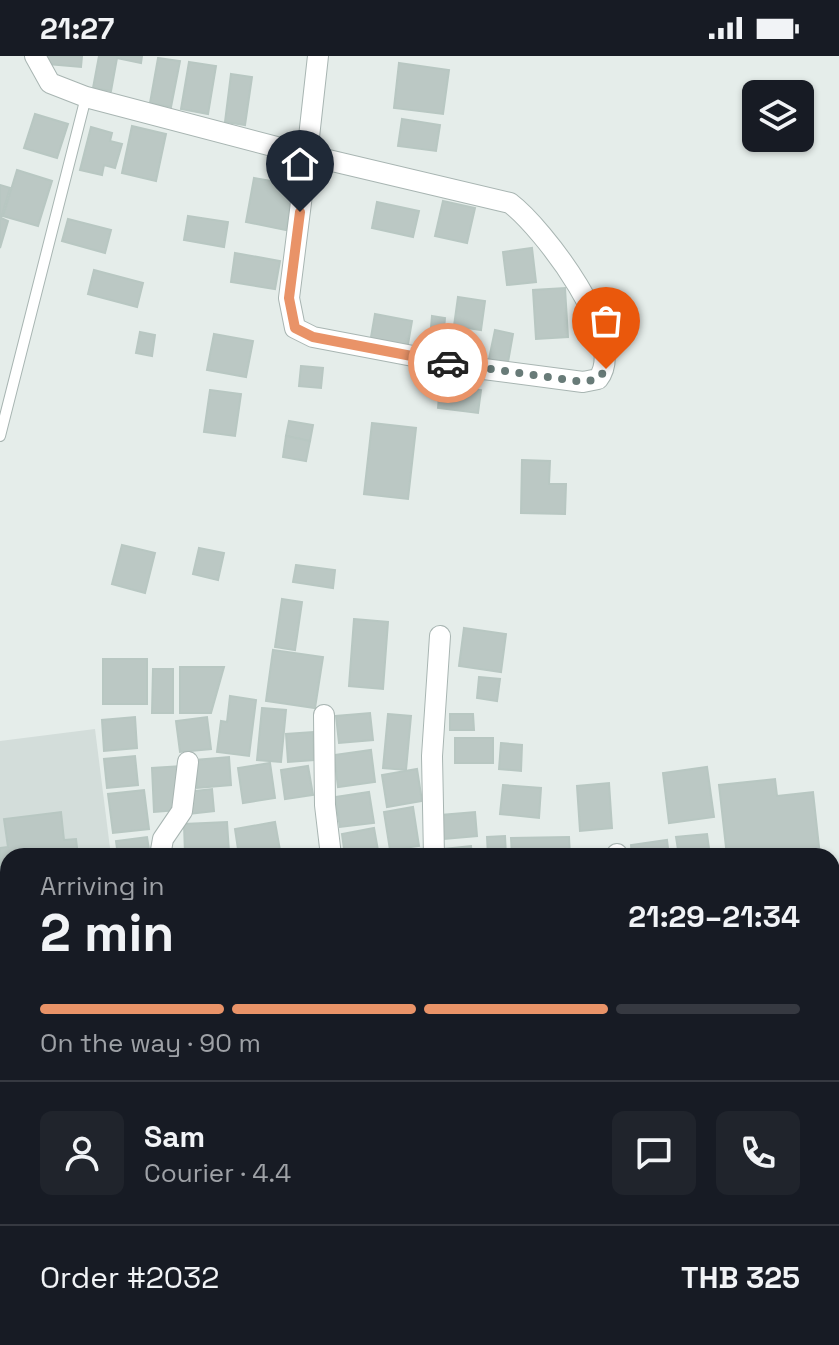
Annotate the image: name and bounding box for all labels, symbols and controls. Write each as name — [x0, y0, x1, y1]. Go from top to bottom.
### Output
text: 21:27 — [40, 9, 114, 48]
map controls — [742, 80, 814, 152]
button: layers — [742, 80, 814, 152]
pin — [266, 130, 334, 212]
icon: home — [278, 142, 322, 186]
pin — [572, 287, 640, 369]
icon: bag — [584, 299, 628, 343]
courier — [408, 323, 488, 403]
icon: car — [426, 341, 470, 385]
text: Arriving in — [40, 869, 164, 903]
text: 21:29–21:34 — [628, 897, 800, 936]
text: 2 min — [40, 900, 174, 966]
text: On the way · 90 m — [40, 1026, 261, 1060]
button: person — [40, 1111, 124, 1195]
button: chat — [612, 1111, 696, 1195]
button: phone — [716, 1111, 800, 1195]
text: Sam — [144, 1117, 205, 1156]
text: Courier · 4.4 — [144, 1156, 291, 1190]
text: Order #2032 — [40, 1258, 219, 1297]
text: THB 325 — [681, 1258, 800, 1297]

